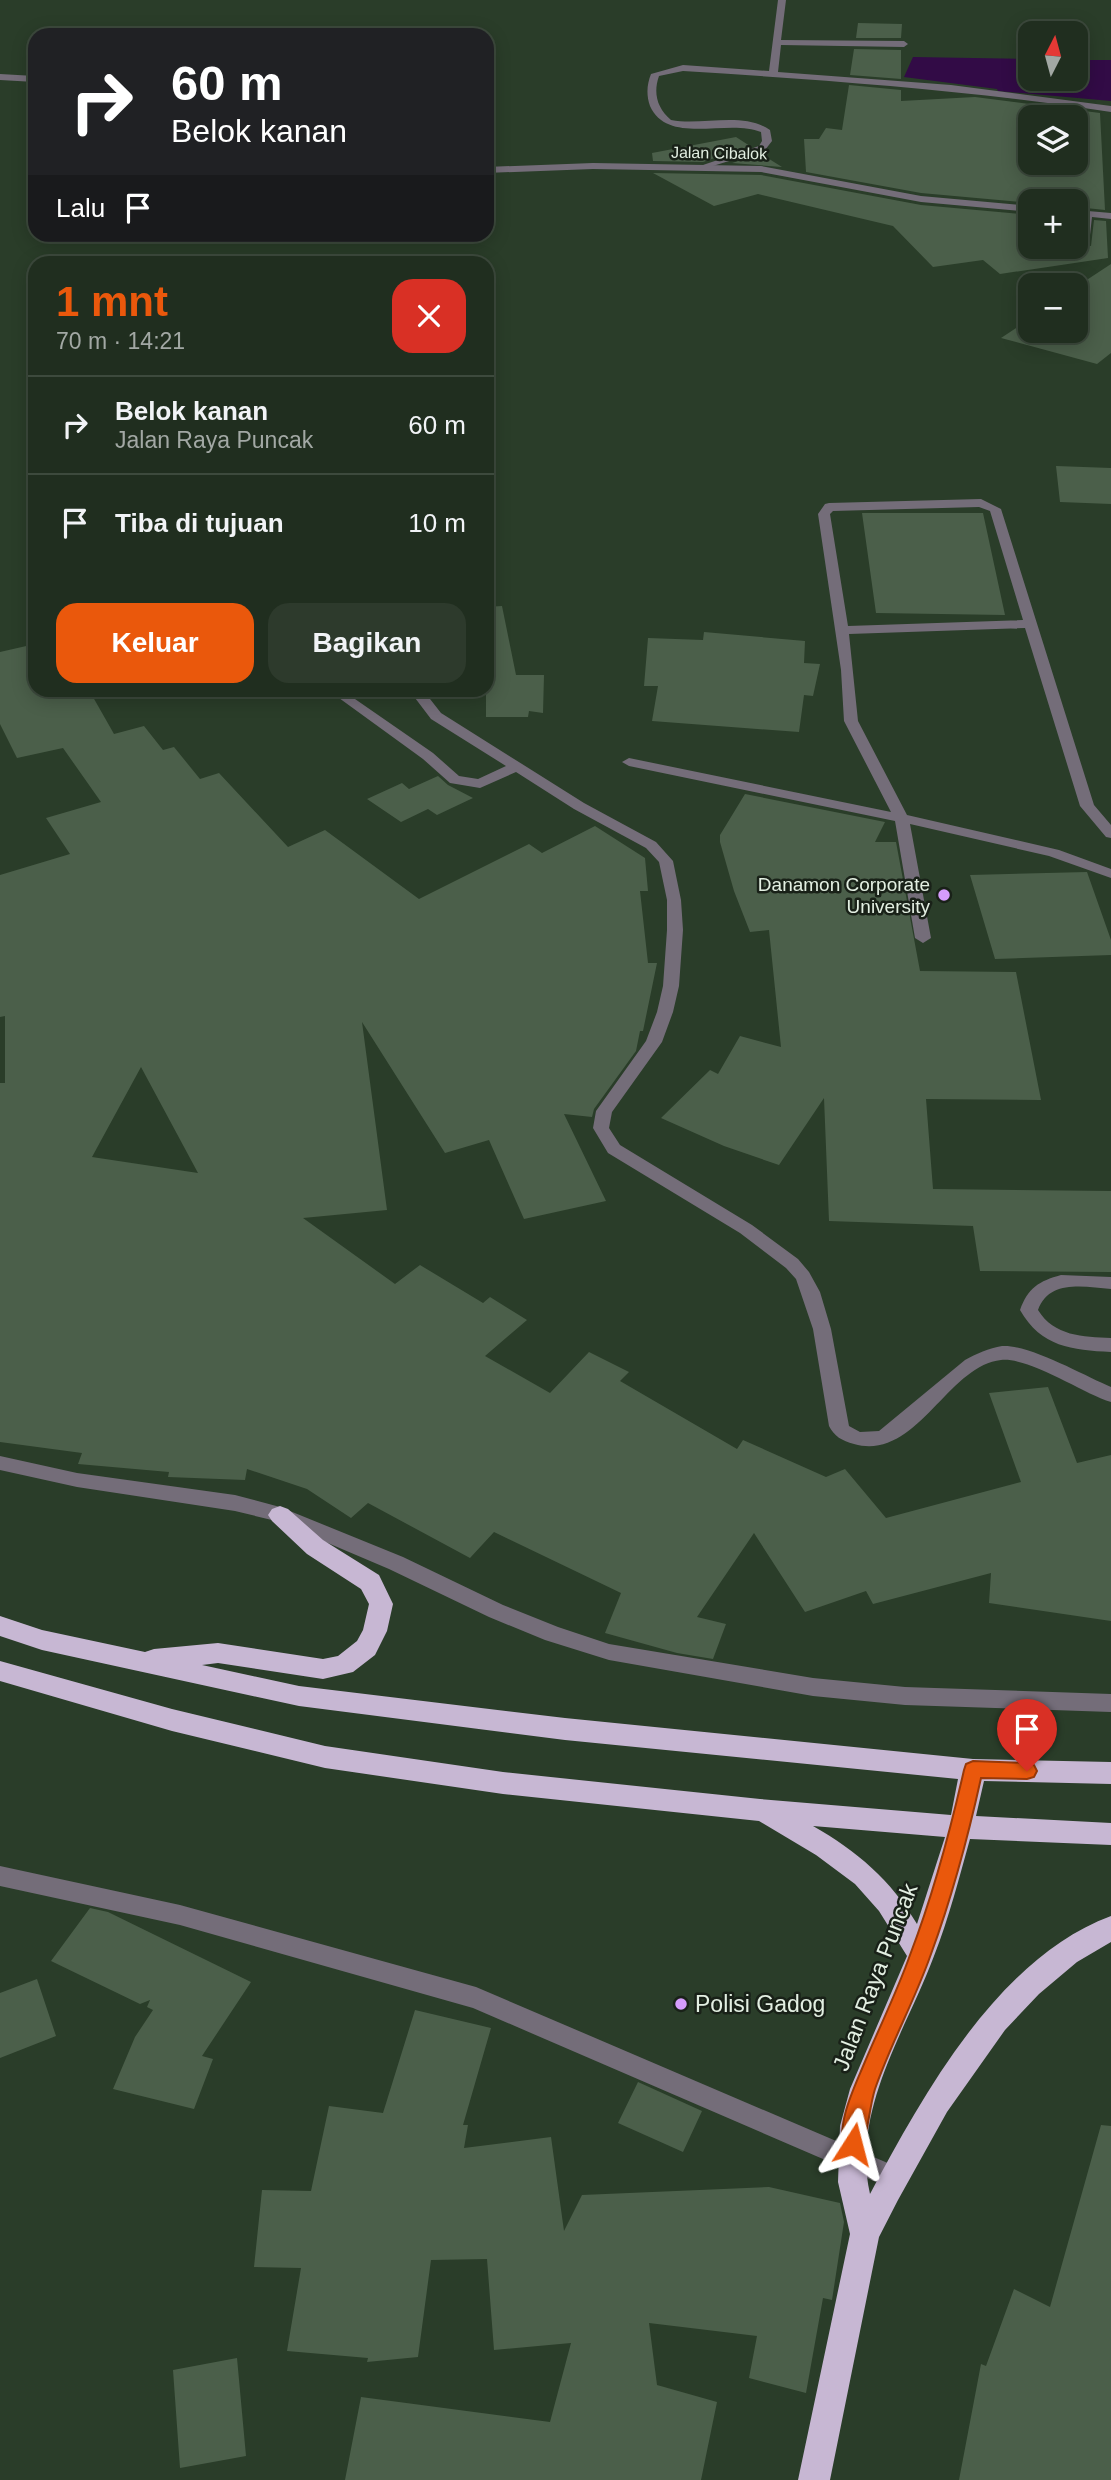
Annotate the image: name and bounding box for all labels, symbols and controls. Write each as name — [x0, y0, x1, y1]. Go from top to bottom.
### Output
north arrow — [1018, 21, 1088, 91]
map controls — [1018, 21, 1088, 343]
icon: right — [56, 56, 147, 147]
text: 60 m — [171, 56, 283, 110]
button: layers — [1018, 105, 1088, 175]
text: Belok kanan — [171, 113, 347, 149]
street label: Jalan Cibalok — [671, 144, 768, 162]
icon: arrive — [119, 189, 157, 227]
button: + — [1018, 189, 1088, 259]
text: Lalu — [56, 193, 105, 223]
button: − — [1018, 273, 1088, 343]
text: 1 mnt — [56, 278, 168, 325]
button: close — [392, 279, 466, 353]
text: 70 m · 14:21 — [56, 328, 185, 354]
text: Belok kanan — [115, 396, 268, 426]
icon: right — [56, 406, 94, 444]
text: 60 m — [408, 410, 466, 440]
text: Jalan Raya Puncak — [115, 427, 313, 453]
icon: arrive — [56, 504, 94, 542]
text: Tiba di tujuan — [115, 508, 284, 538]
text: 10 m — [408, 508, 466, 538]
button: Keluar — [56, 603, 254, 683]
button: Bagikan — [268, 603, 466, 683]
place label: Danamon Corporate University — [758, 874, 930, 917]
marker: Danamon Corporate University — [936, 887, 952, 903]
pin — [997, 1699, 1057, 1771]
icon: arrive — [1008, 1710, 1046, 1748]
street label: Jalan Raya Puncak — [827, 1879, 923, 2074]
place label: Polisi Gadog — [695, 1991, 825, 2017]
marker: Polisi Gadog — [673, 1996, 689, 2012]
position arrow — [816, 2107, 890, 2181]

